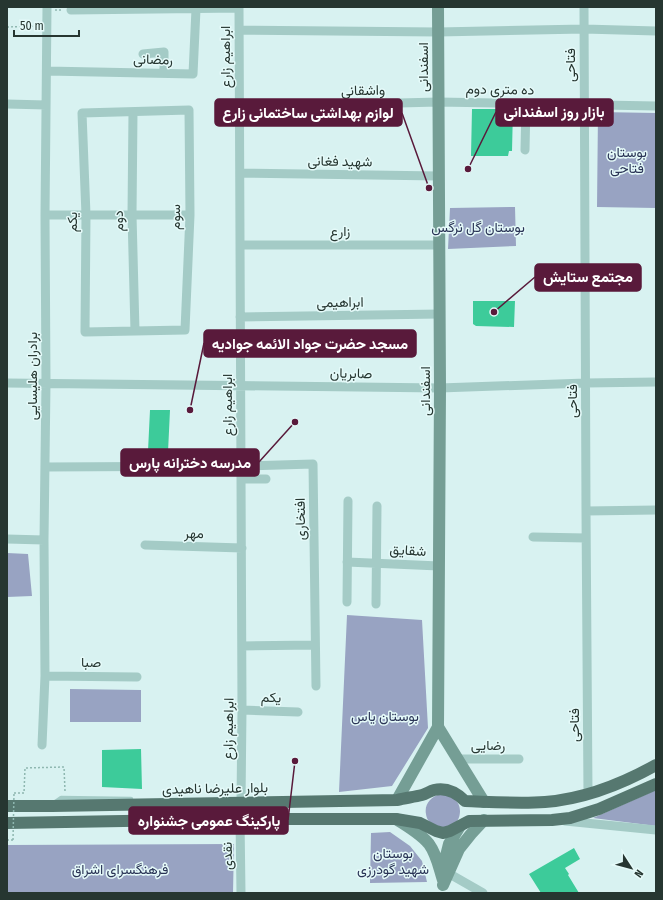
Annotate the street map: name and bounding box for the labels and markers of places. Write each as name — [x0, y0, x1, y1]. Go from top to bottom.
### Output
callout: لوازم بهداشتی ساختمانی زارع — [215, 99, 402, 126]
callout: بازار روز اسفندانی — [496, 99, 613, 126]
callout: مجتمع ستایش — [535, 264, 641, 291]
callout: مسجد حضرت جواد الائمه جوادیه — [204, 330, 416, 357]
callout: مدرسه دخترانه پارس — [121, 449, 259, 476]
callout: پارکینگ عمومی جشنواره — [129, 807, 288, 834]

